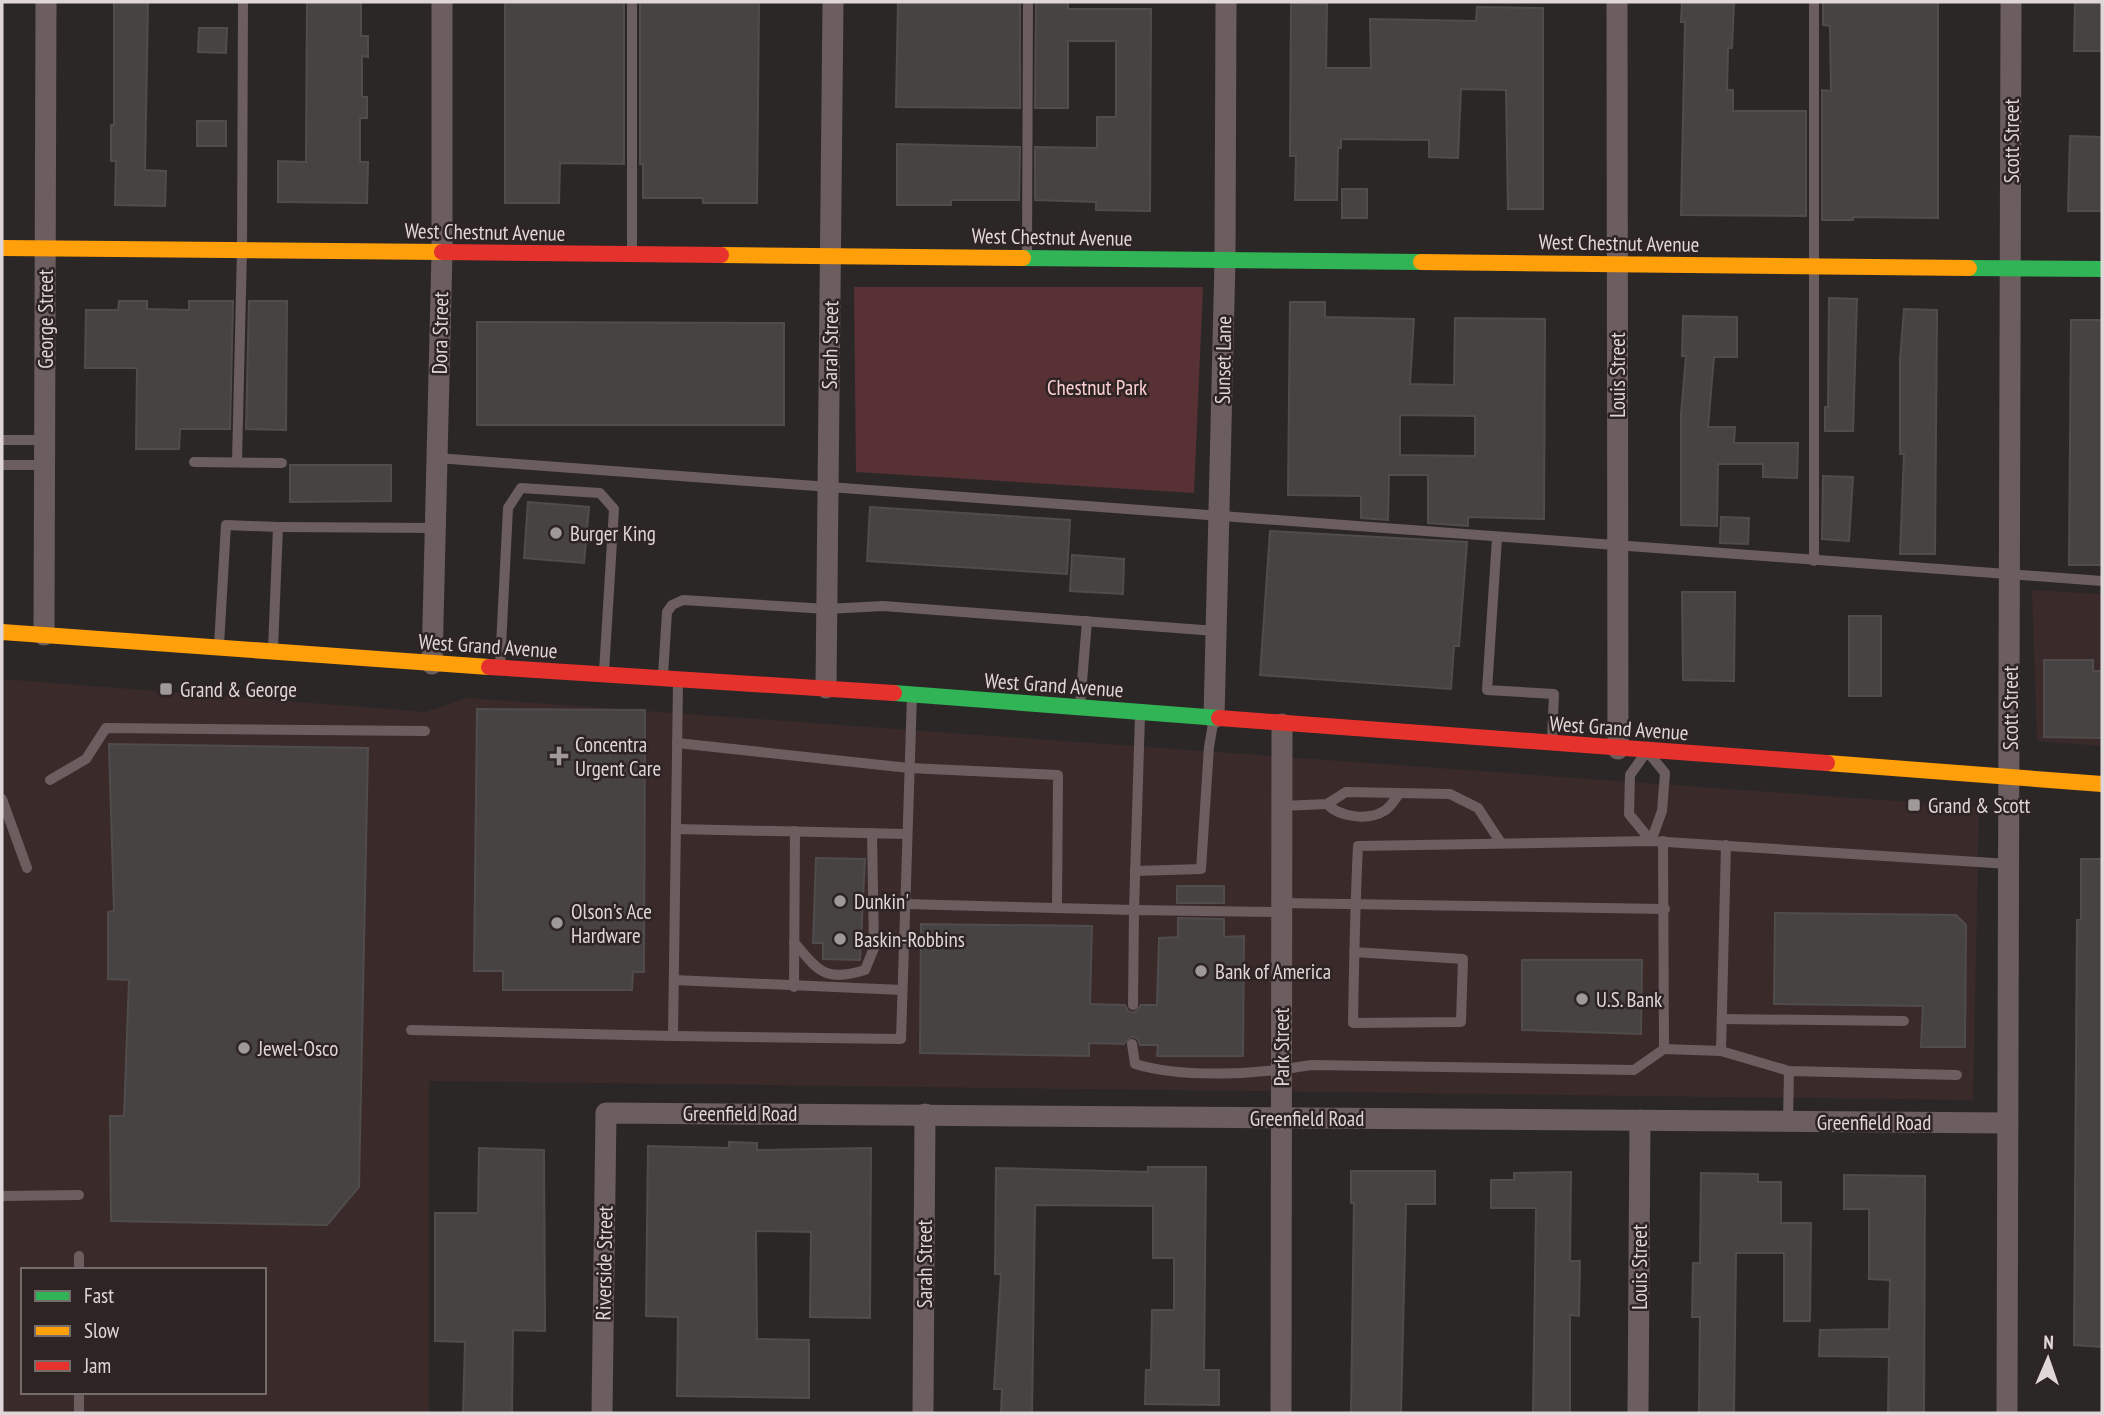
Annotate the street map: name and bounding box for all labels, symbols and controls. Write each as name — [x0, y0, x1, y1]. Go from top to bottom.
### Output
street label: Scott Street — [1998, 98, 2025, 183]
street label: West Chestnut Avenue — [404, 217, 566, 247]
street label: West Chestnut Avenue — [971, 222, 1133, 252]
street label: West Chestnut Avenue — [1538, 228, 1700, 258]
street label: George Street — [32, 269, 59, 369]
street label: Dora Street — [426, 291, 454, 374]
street label: Sarah Street — [816, 300, 844, 390]
street label: Sunset Lane — [1209, 316, 1237, 404]
street label: Louis Street — [1604, 332, 1631, 418]
park label: Chestnut Park — [1047, 374, 1147, 401]
place label: Burger King — [570, 520, 656, 547]
marker: Burger King — [548, 525, 564, 541]
street label: West Grand Avenue — [418, 628, 558, 664]
street label: Scott Street — [1997, 665, 2024, 750]
street label: West Grand Avenue — [984, 667, 1124, 703]
place label: Grand & George — [180, 676, 297, 703]
marker: Grand & George — [158, 681, 174, 697]
street label: West Grand Avenue — [1549, 710, 1689, 746]
place label: Concentra Urgent Care — [575, 731, 661, 782]
marker: Concentra Urgent Care — [549, 746, 569, 766]
place label: Grand & Scott — [1928, 792, 2030, 819]
marker: Grand & Scott — [1906, 797, 1922, 813]
place label: Dunkin' — [854, 888, 909, 915]
marker: Dunkin' — [832, 893, 848, 909]
place label: Olson's Ace Hardware — [571, 898, 652, 949]
marker: Olson's Ace Hardware — [549, 915, 565, 931]
place label: Baskin-Robbins — [854, 926, 965, 953]
marker: Baskin-Robbins — [832, 931, 848, 947]
place label: Bank of America — [1215, 958, 1331, 985]
marker: Bank of America — [1193, 963, 1209, 979]
place label: U.S. Bank — [1596, 986, 1662, 1013]
marker: U.S. Bank — [1574, 991, 1590, 1007]
street label: Park Street — [1268, 1007, 1295, 1086]
place label: Jewel-Osco — [257, 1035, 338, 1062]
marker: Jewel-Osco — [236, 1040, 252, 1056]
street label: Greenfield Road — [683, 1100, 797, 1127]
street label: Greenfield Road — [1250, 1105, 1364, 1132]
street label: Greenfield Road — [1817, 1109, 1931, 1136]
street label: Riverside Street — [590, 1205, 619, 1321]
street label: Sarah Street — [911, 1219, 938, 1308]
street label: Louis Street — [1626, 1224, 1653, 1310]
legend — [21, 1268, 266, 1394]
text: Fast — [84, 1282, 114, 1309]
text: Slow — [84, 1317, 120, 1344]
north arrow — [2013, 1324, 2083, 1394]
text: N — [2043, 1330, 2054, 1354]
text: Jam — [83, 1352, 111, 1379]

